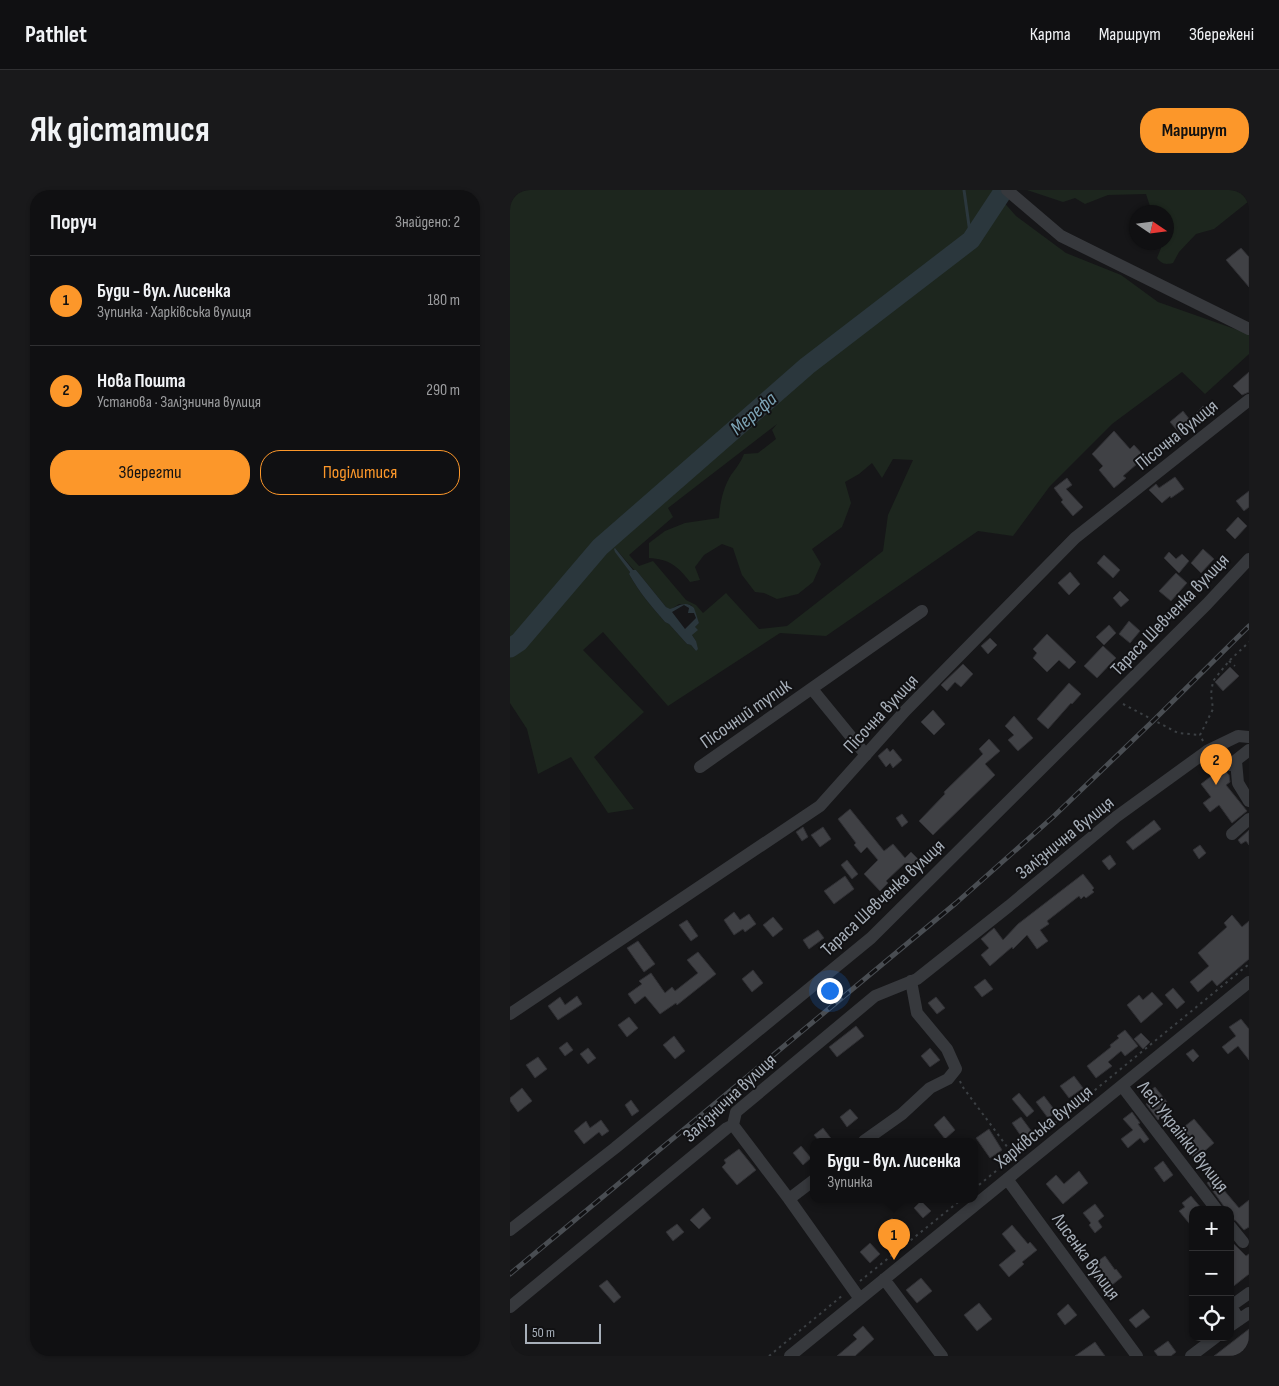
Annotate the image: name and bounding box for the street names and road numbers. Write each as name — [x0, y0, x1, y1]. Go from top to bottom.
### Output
street label: Пісочна вулиця — [1131, 395, 1223, 475]
street label: Тараса Шевченка вулиця — [1106, 549, 1234, 681]
street label: Пісочна вулиця — [839, 670, 923, 758]
street label: Пісочний тупик — [696, 674, 796, 754]
street label: Залізнична вулиця — [1011, 792, 1119, 885]
street label: Тараса Шевченка вулиця — [816, 835, 950, 961]
street label: Залізнична вулиця — [678, 1049, 782, 1147]
street label: Лесі Українки вулиця — [1132, 1076, 1234, 1197]
street label: Харківська вулиця — [990, 1081, 1098, 1174]
street label: Лисенка вулиця — [1046, 1208, 1125, 1305]

